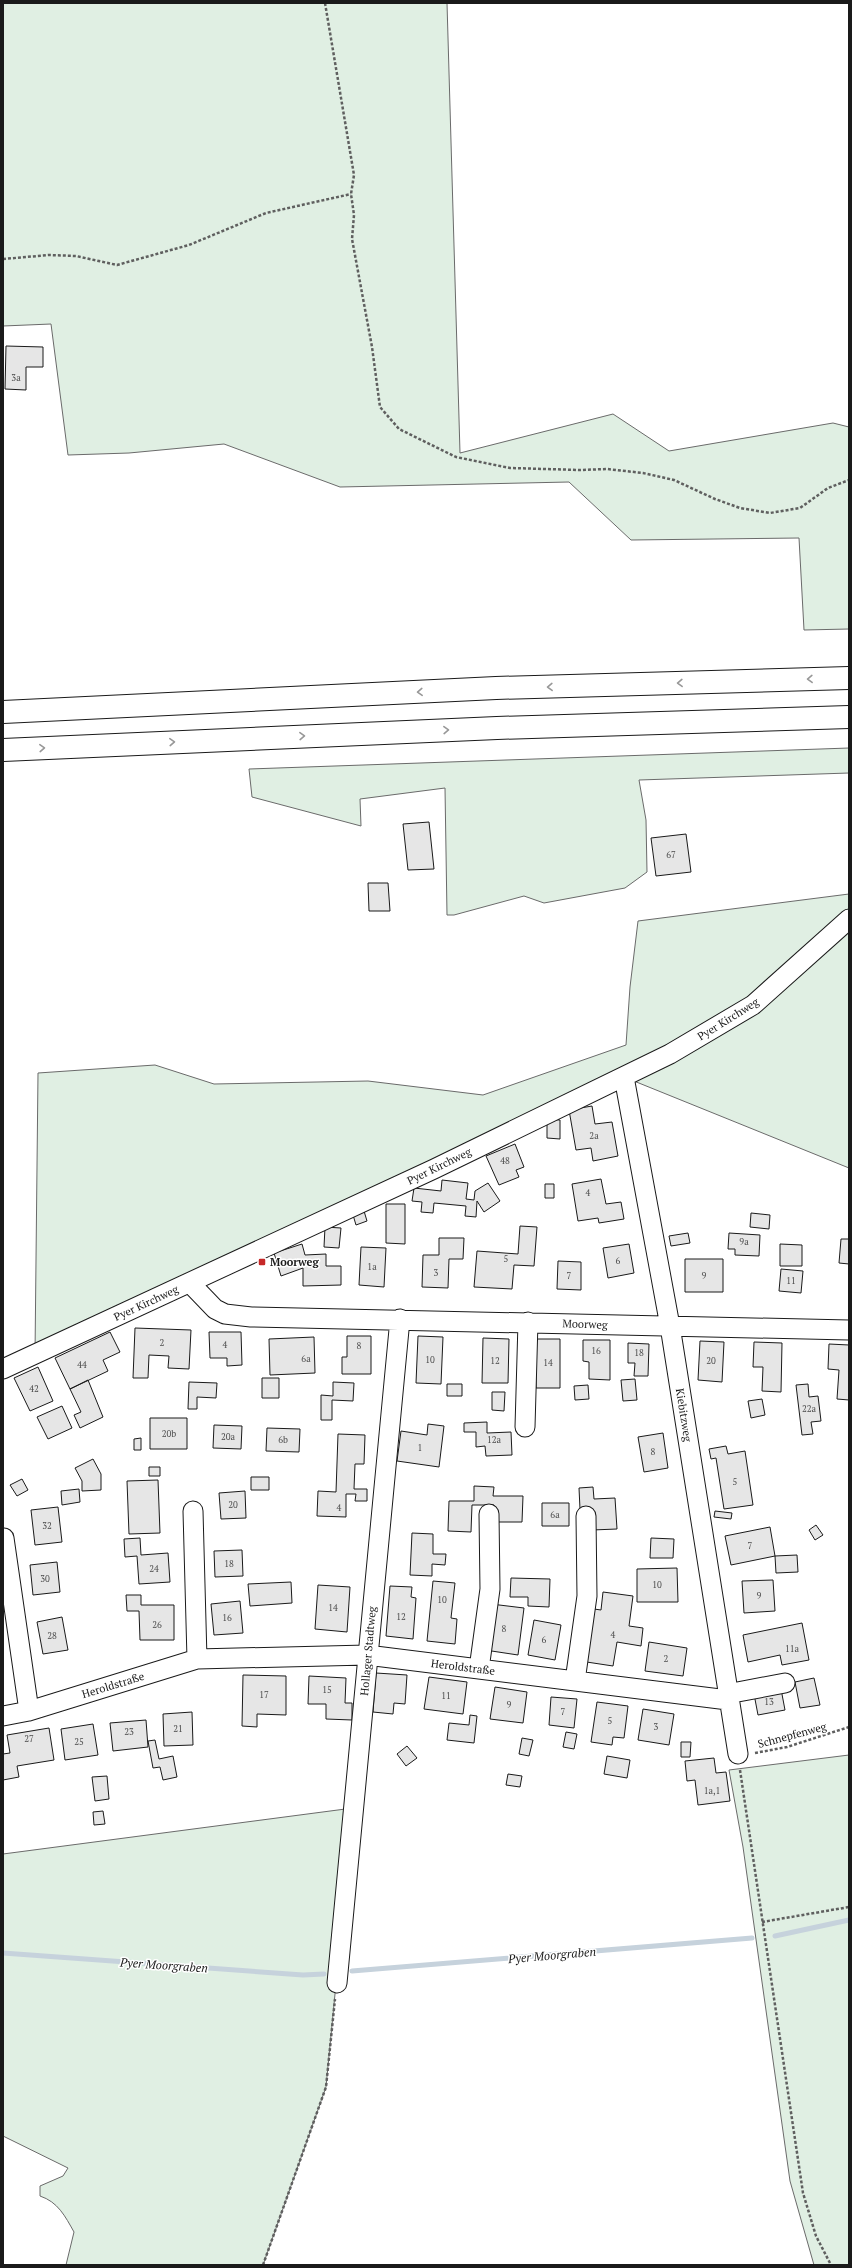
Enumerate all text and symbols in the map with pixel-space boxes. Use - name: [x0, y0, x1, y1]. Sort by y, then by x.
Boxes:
- house number: 3a: [11, 372, 21, 384]
- one-way arrow: [807, 675, 813, 683]
- one-way arrow: [677, 678, 683, 687]
- one-way arrow: [547, 682, 553, 691]
- one-way arrow: [417, 688, 423, 696]
- one-way arrow: [443, 726, 449, 734]
- one-way arrow: [299, 732, 305, 740]
- one-way arrow: [169, 737, 175, 746]
- one-way arrow: [39, 744, 45, 753]
- house number: 67: [666, 849, 676, 861]
- street label: Pyer Kirchweg: [695, 994, 761, 1043]
- house number: 2a: [589, 1130, 599, 1142]
- street label: Pyer Kirchweg: [405, 1144, 474, 1188]
- house number: 48: [500, 1155, 510, 1167]
- house number: 4: [586, 1187, 591, 1199]
- house number: 9a: [739, 1236, 749, 1248]
- house number: 5: [504, 1253, 509, 1265]
- place label: Moorweg: [270, 1255, 320, 1269]
- house number: 6: [616, 1255, 621, 1267]
- marker: Moorweg: [257, 1257, 267, 1267]
- house number: 1a: [367, 1261, 377, 1273]
- house number: 3: [434, 1267, 439, 1279]
- house number: 7: [567, 1270, 572, 1282]
- house number: 9: [702, 1270, 707, 1282]
- house number: 11: [786, 1275, 796, 1287]
- street label: Pyer Kirchweg: [111, 1282, 181, 1324]
- street label: Moorweg: [562, 1316, 608, 1332]
- house number: 2: [160, 1337, 165, 1349]
- house number: 4: [223, 1339, 228, 1351]
- house number: 8: [357, 1340, 362, 1352]
- house number: 16: [591, 1345, 601, 1357]
- house number: 18: [634, 1347, 644, 1359]
- house number: 6a: [301, 1353, 311, 1365]
- house number: 10: [425, 1354, 435, 1366]
- house number: 12: [490, 1355, 500, 1367]
- house number: 20: [706, 1355, 716, 1367]
- house number: 14: [543, 1357, 553, 1369]
- house number: 44: [77, 1359, 87, 1371]
- house number: 42: [29, 1383, 39, 1395]
- street label: Kiebitzweg: [673, 1387, 695, 1443]
- house number: 22a: [802, 1403, 817, 1415]
- house number: 20b: [162, 1428, 176, 1440]
- house number: 20a: [221, 1431, 236, 1443]
- house number: 6b: [278, 1434, 288, 1446]
- house number: 12a: [487, 1434, 502, 1446]
- house number: 1: [418, 1442, 422, 1454]
- house number: 8: [651, 1446, 656, 1458]
- house number: 5: [733, 1476, 738, 1488]
- house number: 20: [228, 1499, 238, 1511]
- house number: 4: [337, 1502, 342, 1514]
- house number: 6a: [550, 1509, 560, 1521]
- house number: 32: [42, 1520, 52, 1532]
- house number: 7: [748, 1540, 753, 1552]
- house number: 18: [224, 1558, 234, 1570]
- house number: 24: [149, 1563, 159, 1575]
- house number: 30: [40, 1573, 50, 1585]
- house number: 10: [652, 1579, 662, 1591]
- house number: 9: [757, 1590, 762, 1602]
- house number: 10: [437, 1594, 447, 1606]
- house number: 14: [328, 1602, 338, 1614]
- street label: Hollager Stadtweg: [357, 1606, 379, 1696]
- house number: 12: [396, 1611, 406, 1623]
- house number: 16: [222, 1612, 232, 1624]
- house number: 26: [152, 1619, 162, 1631]
- house number: 8: [502, 1623, 507, 1635]
- house number: 4: [611, 1629, 616, 1641]
- house number: 28: [47, 1630, 57, 1642]
- house number: 6: [542, 1634, 547, 1646]
- house number: 11a: [785, 1643, 800, 1655]
- house number: 2: [664, 1653, 669, 1665]
- street label: Heroldstraße: [430, 1656, 496, 1678]
- street label: Heroldstraße: [80, 1669, 146, 1701]
- house number: 15: [322, 1684, 332, 1696]
- house number: 17: [259, 1689, 269, 1701]
- house number: 11: [441, 1690, 451, 1702]
- house number: 13: [764, 1696, 774, 1708]
- house number: 9: [507, 1699, 512, 1711]
- house number: 7: [561, 1706, 566, 1718]
- house number: 5: [608, 1715, 613, 1727]
- street label: Schnepfenweg: [756, 1719, 828, 1751]
- house number: 3: [654, 1721, 659, 1733]
- house number: 21: [173, 1723, 183, 1735]
- house number: 23: [124, 1726, 134, 1738]
- house number: 27: [24, 1733, 34, 1745]
- house number: 25: [74, 1736, 84, 1748]
- house number: 1a,1: [704, 1785, 720, 1797]
- water label: Pyer Moorgraben: [506, 1944, 597, 1966]
- water label: Pyer Moorgraben: [119, 1954, 208, 1976]

